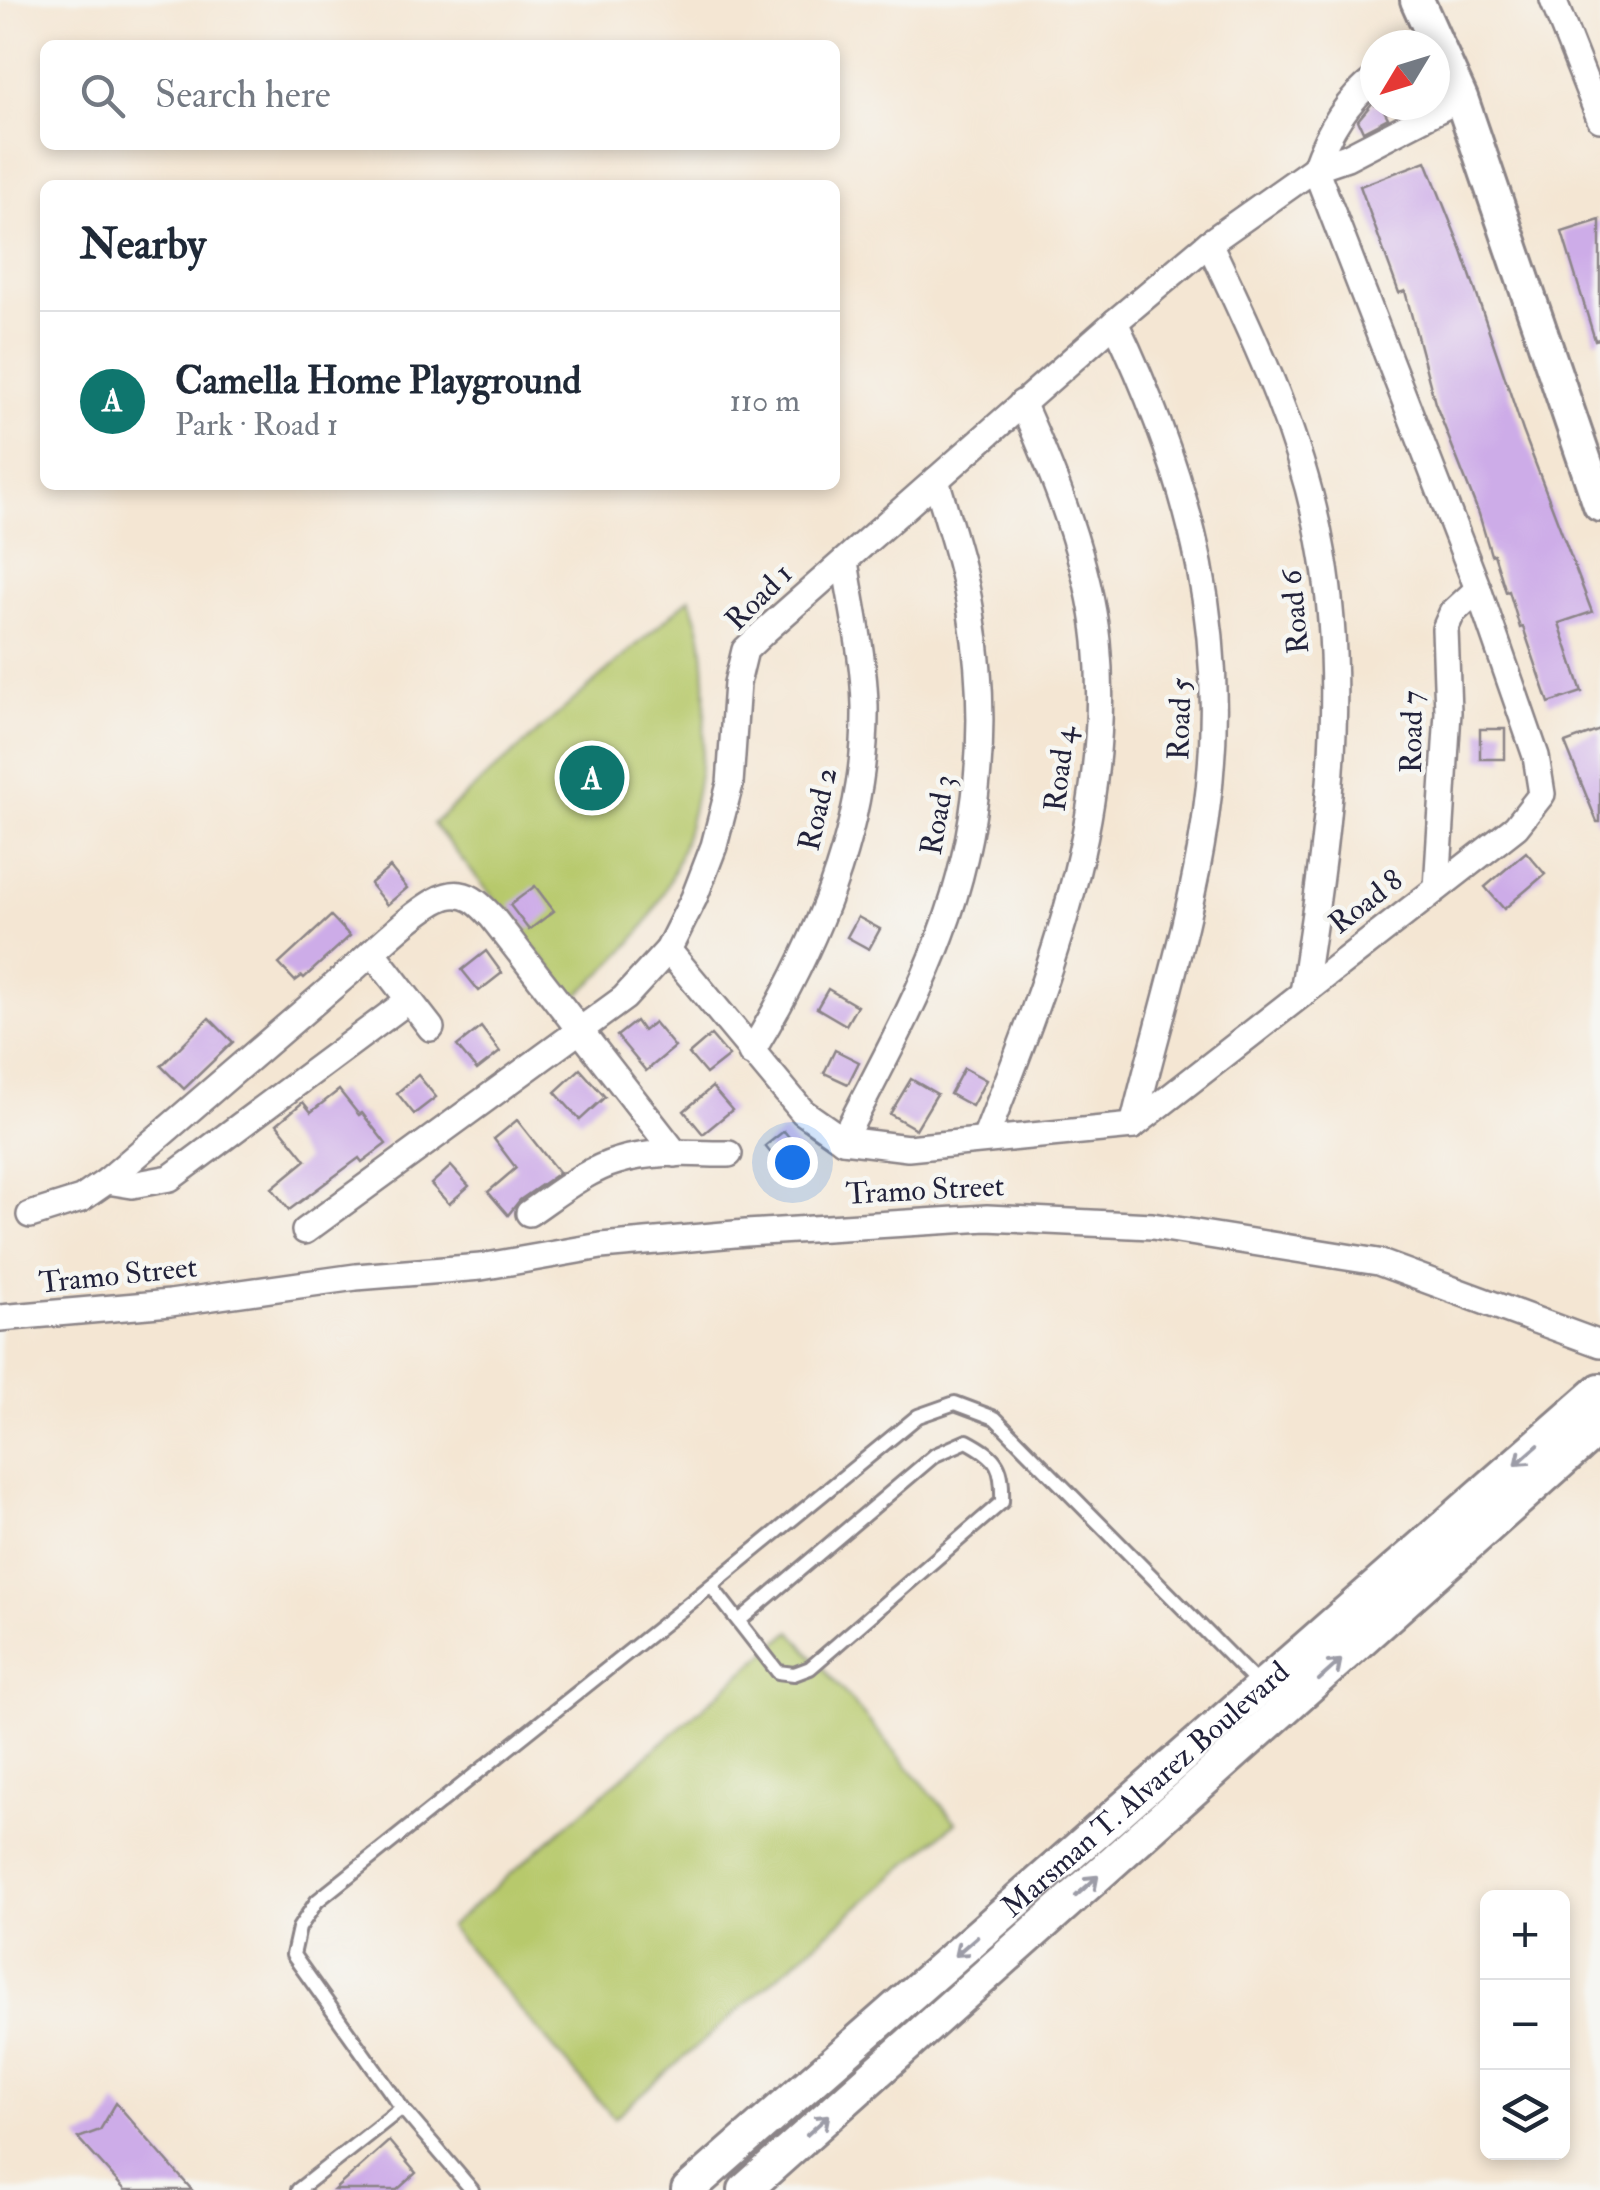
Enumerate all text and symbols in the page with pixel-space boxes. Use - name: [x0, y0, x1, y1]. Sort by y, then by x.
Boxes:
- north arrow: [1360, 30, 1450, 120]
- search box: [40, 40, 840, 150]
- icon: search: [75, 68, 130, 123]
- text: Search here: [155, 71, 331, 119]
- text: Nearby: [80, 219, 206, 271]
- text: Camella Home Playground: [175, 357, 581, 405]
- text: A: [102, 381, 123, 421]
- text: 110 m: [729, 381, 800, 421]
- text: Park · Road 1: [175, 405, 338, 445]
- street label: Road 1: [718, 556, 800, 638]
- street label: Road 6: [1273, 567, 1317, 656]
- street label: Road 5: [1160, 676, 1200, 761]
- street label: Road 7: [1393, 690, 1431, 774]
- street label: Road 4: [1036, 723, 1084, 814]
- pin: A: [560, 740, 624, 816]
- street label: Road 2: [790, 764, 846, 854]
- street label: Road 3: [913, 772, 963, 858]
- street label: Road 8: [1322, 862, 1410, 942]
- your location: [767, 1137, 818, 1188]
- street label: Tramo Street: [845, 1167, 1006, 1213]
- street label: Tramo Street: [37, 1248, 199, 1302]
- one-way arrow: [1514, 1443, 1540, 1465]
- street label: Marsman T. Alvarez Boulevard: [994, 1653, 1297, 1925]
- one-way arrow: [1317, 1659, 1342, 1682]
- one-way arrow: [1074, 1876, 1100, 1898]
- map controls: [1480, 1890, 1570, 2160]
- button: +: [1480, 1890, 1570, 1980]
- one-way arrow: [954, 1934, 980, 1956]
- button: −: [1480, 1980, 1570, 2070]
- button: layers: [1480, 2070, 1570, 2160]
- one-way arrow: [805, 2114, 830, 2137]

